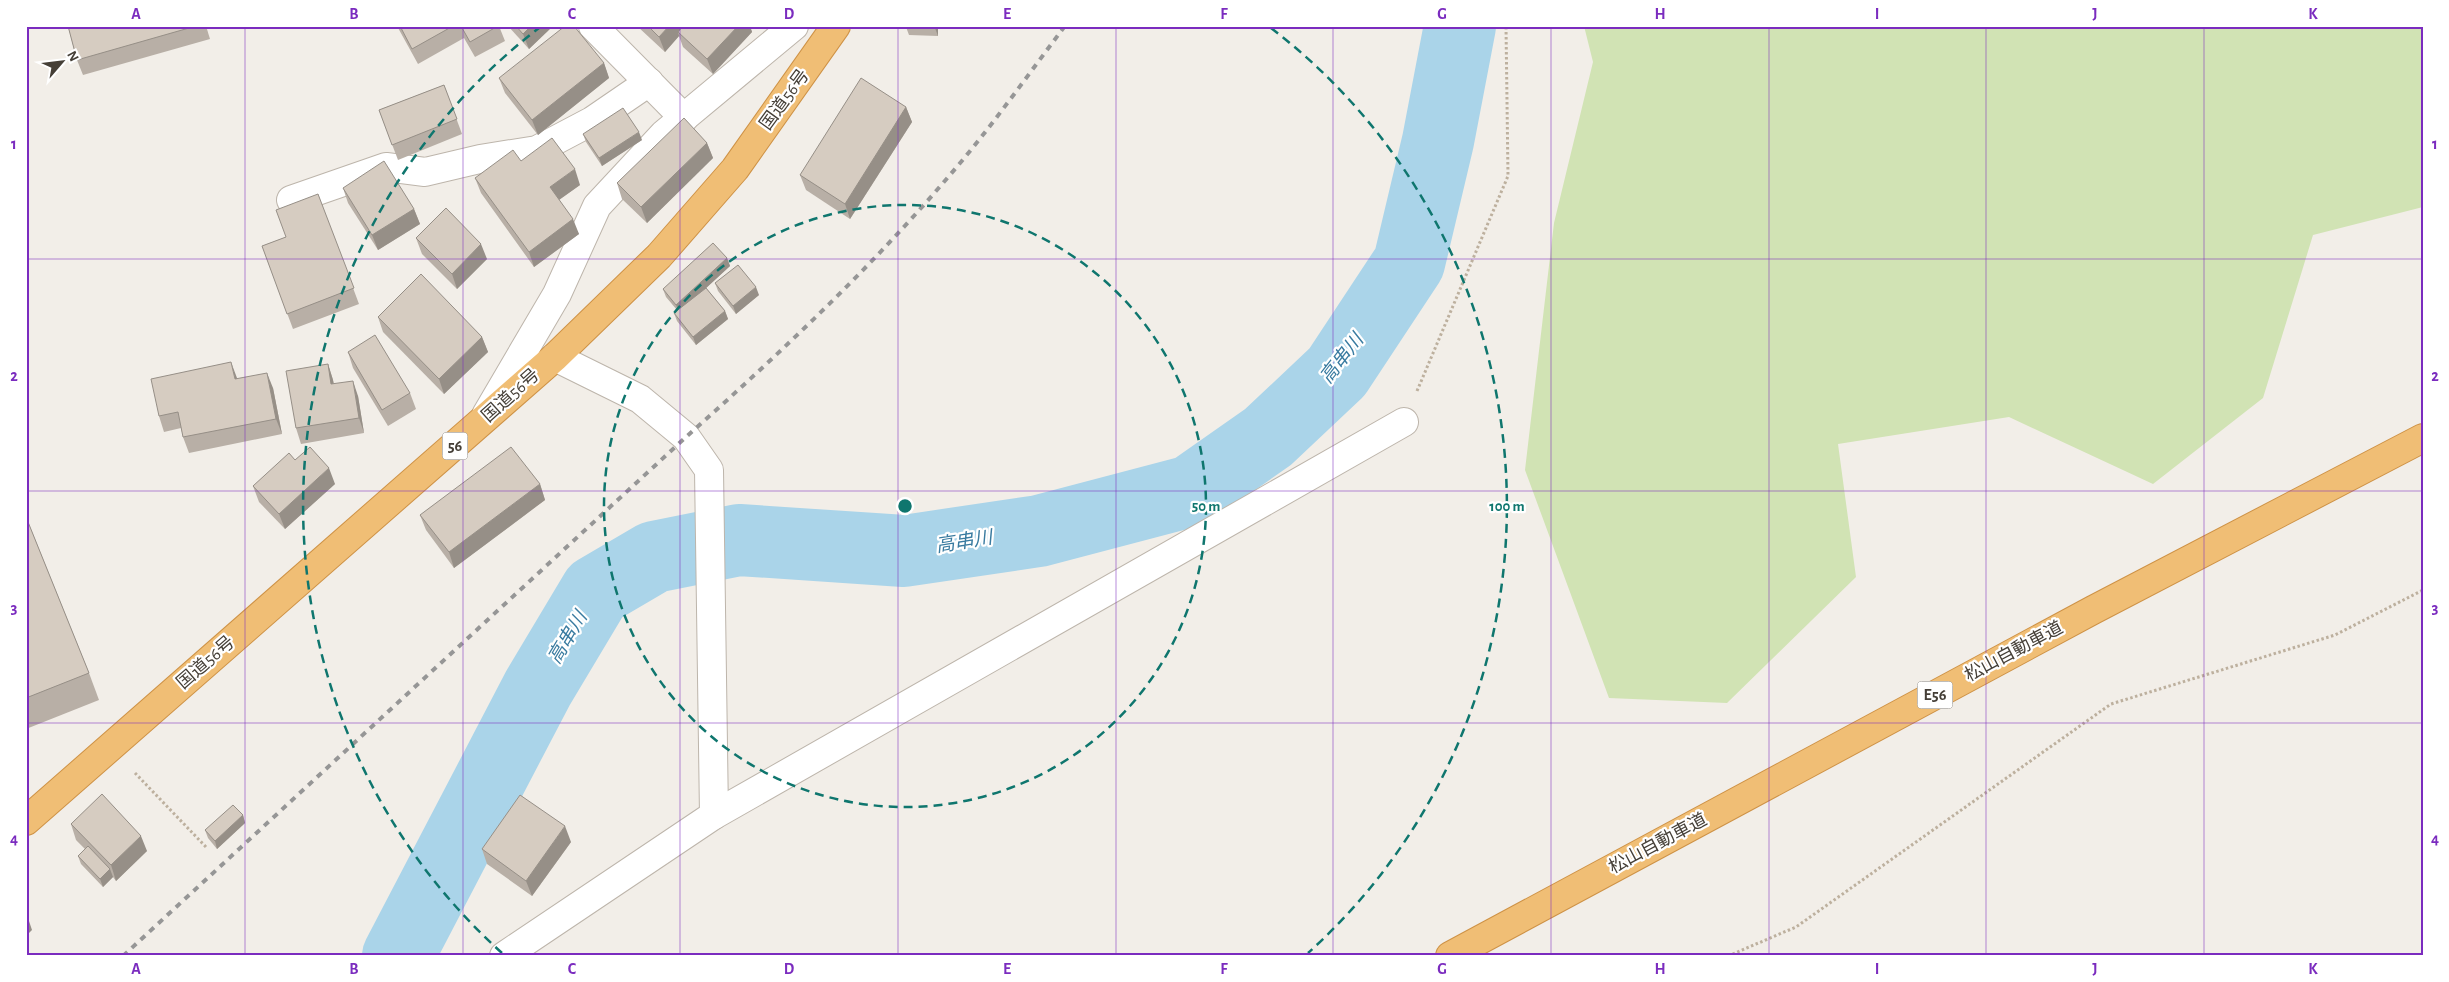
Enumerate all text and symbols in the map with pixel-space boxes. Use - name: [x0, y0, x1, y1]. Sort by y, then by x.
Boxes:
- text: A: [131, 6, 141, 22]
- text: B: [349, 6, 359, 22]
- text: C: [568, 6, 577, 22]
- text: D: [784, 6, 795, 22]
- text: E: [1003, 6, 1011, 22]
- text: F: [1220, 6, 1228, 22]
- text: G: [1437, 6, 1447, 22]
- text: H: [1654, 6, 1666, 22]
- text: I: [1875, 6, 1879, 22]
- text: J: [2092, 6, 2098, 22]
- text: K: [2308, 6, 2318, 22]
- north arrow: [38, 38, 88, 88]
- text: N: [64, 49, 81, 64]
- street label: 国道56号: [756, 65, 813, 134]
- text: 1: [11, 136, 17, 152]
- text: 1: [2432, 136, 2438, 152]
- water label: 高串川: [1316, 329, 1368, 387]
- street label: 国道56号: [478, 364, 543, 426]
- text: 2: [10, 368, 18, 384]
- text: 2: [2431, 368, 2439, 384]
- road number: 56: [442, 432, 468, 460]
- centre of rings: [896, 497, 914, 515]
- text: 50 m: [1192, 499, 1220, 514]
- text: 100 m: [1489, 499, 1525, 514]
- water label: 高串川: [934, 527, 996, 556]
- text: 3: [11, 600, 18, 616]
- text: 3: [2432, 600, 2439, 616]
- water label: 高串川: [544, 606, 592, 667]
- street label: 松山自動車道: [1961, 617, 2066, 685]
- street label: 国道56号: [172, 632, 238, 693]
- road number: E56: [1918, 682, 1952, 708]
- street label: 松山自動車道: [1605, 809, 1710, 877]
- text: 4: [10, 831, 18, 847]
- text: 4: [2431, 831, 2439, 847]
- text: A: [131, 961, 141, 977]
- text: B: [349, 961, 359, 977]
- text: C: [568, 961, 577, 977]
- text: D: [784, 961, 795, 977]
- text: E: [1003, 961, 1011, 977]
- text: F: [1220, 961, 1228, 977]
- text: G: [1437, 961, 1447, 977]
- text: H: [1654, 961, 1666, 977]
- text: I: [1875, 961, 1879, 977]
- text: J: [2092, 961, 2098, 977]
- text: K: [2308, 961, 2318, 977]

